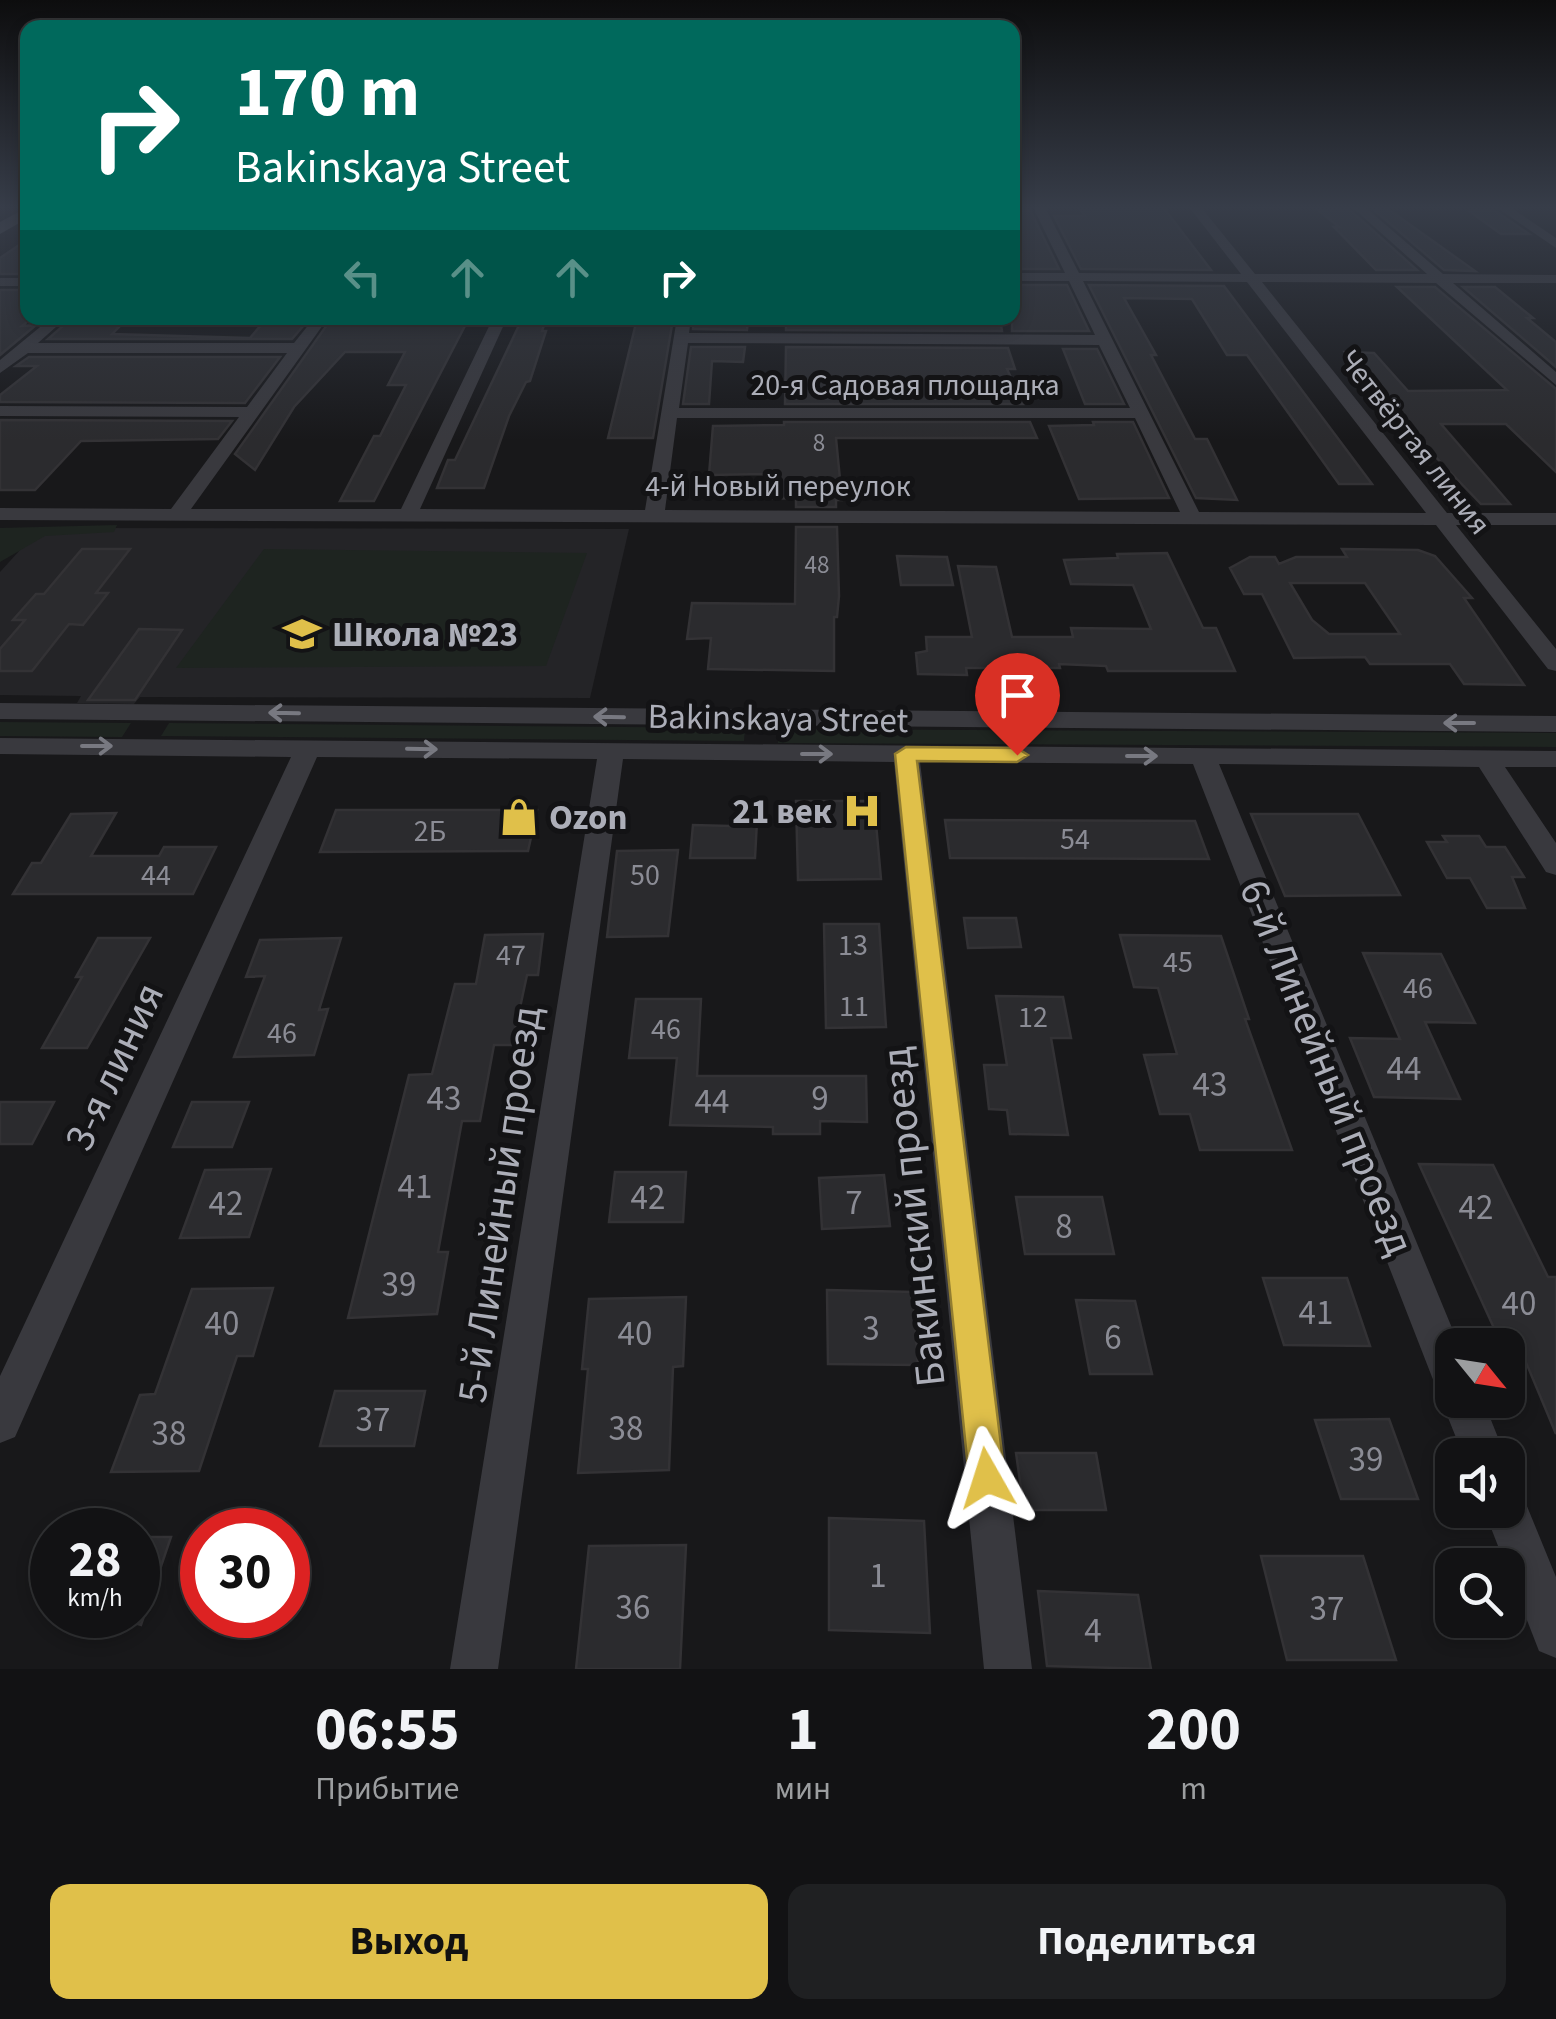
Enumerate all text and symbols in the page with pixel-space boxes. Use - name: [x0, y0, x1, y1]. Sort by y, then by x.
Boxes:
- text: 170 m: [235, 43, 420, 143]
- icon: right: [70, 60, 200, 190]
- text: Bakinskaya Street: [235, 136, 570, 200]
- icon: left: [335, 250, 390, 305]
- icon: ahead: [440, 250, 495, 305]
- icon: ahead: [545, 250, 600, 305]
- icon: right: [650, 250, 705, 305]
- street label: Четвёртая линия: [1329, 341, 1501, 544]
- street label: 20-я Садовая площадка: [750, 364, 1060, 407]
- house number: 8: [813, 425, 825, 461]
- street label: 4-й Новый переулок: [645, 465, 911, 508]
- house number: 48: [805, 547, 829, 583]
- place label: Школа №23: [332, 610, 518, 660]
- school or university icon: Школа №23: [281, 613, 323, 655]
- pin: [975, 653, 1060, 756]
- icon: arrive: [990, 668, 1045, 723]
- street label: Bakinskaya Street: [647, 692, 909, 746]
- one-way arrow: [268, 704, 300, 722]
- one-way arrow: [593, 708, 626, 726]
- one-way arrow: [1443, 714, 1476, 732]
- one-way arrow: [80, 736, 113, 756]
- one-way arrow: [406, 740, 438, 759]
- one-way arrow: [801, 744, 833, 763]
- one-way arrow: [1126, 746, 1158, 766]
- place label: 21 век: [732, 787, 832, 837]
- hospital icon: 21 век: [841, 790, 883, 832]
- place label: Ozon: [549, 793, 628, 843]
- shop icon: Ozon: [498, 796, 540, 838]
- house number: 2Б: [414, 810, 446, 853]
- house number: 54: [1060, 818, 1090, 861]
- house number: 44: [141, 854, 171, 897]
- house number: 50: [630, 854, 660, 897]
- street label: 6-й Линейный проезд: [1223, 871, 1429, 1264]
- house number: 13: [838, 924, 868, 967]
- house number: 47: [496, 934, 526, 977]
- house number: 45: [1163, 941, 1193, 984]
- house number: 46: [1403, 967, 1433, 1010]
- street label: 3-я линия: [50, 973, 180, 1160]
- house number: 11: [839, 985, 869, 1028]
- house number: 12: [1018, 996, 1048, 1039]
- street label: 5-й Линейный проезд: [442, 1002, 558, 1407]
- house number: 46: [651, 1008, 681, 1051]
- house number: 46: [267, 1012, 297, 1055]
- street label: Бакинский проезд: [866, 1044, 962, 1390]
- house number: 44: [1387, 1044, 1421, 1094]
- house number: 43: [1193, 1060, 1227, 1110]
- house number: 43: [427, 1074, 461, 1124]
- house number: 9: [811, 1074, 829, 1124]
- house number: 44: [695, 1077, 729, 1127]
- house number: 41: [398, 1162, 432, 1212]
- house number: 42: [631, 1173, 665, 1223]
- house number: 7: [845, 1178, 863, 1228]
- house number: 42: [209, 1179, 243, 1229]
- house number: 42: [1459, 1183, 1493, 1233]
- house number: 8: [1055, 1202, 1073, 1252]
- house number: 39: [382, 1260, 416, 1310]
- house number: 40: [1502, 1279, 1536, 1329]
- house number: 41: [1299, 1288, 1333, 1338]
- house number: 40: [205, 1299, 239, 1349]
- house number: 3: [862, 1304, 880, 1354]
- house number: 40: [618, 1309, 652, 1359]
- house number: 6: [1104, 1313, 1122, 1363]
- north arrow: [1435, 1328, 1525, 1418]
- map controls: [1435, 1328, 1525, 1638]
- house number: 37: [356, 1395, 390, 1445]
- house number: 38: [609, 1404, 643, 1454]
- house number: 38: [152, 1409, 186, 1459]
- position arrow: [935, 1426, 1039, 1530]
- house number: 39: [1349, 1435, 1383, 1485]
- button: sound: [1435, 1438, 1525, 1528]
- speed limit sign: 30: [180, 1508, 310, 1638]
- text: 28: [69, 1525, 121, 1596]
- button: search: [1435, 1548, 1525, 1638]
- house number: 1: [869, 1551, 887, 1601]
- text: km/h: [67, 1580, 123, 1616]
- house number: 36: [616, 1583, 650, 1633]
- house number: 37: [1310, 1584, 1344, 1634]
- house number: 4: [1084, 1606, 1102, 1656]
- text: 06:55: [315, 1688, 460, 1773]
- text: 1: [787, 1688, 819, 1773]
- text: 200: [1146, 1688, 1241, 1773]
- text: Прибытие: [315, 1766, 459, 1812]
- text: мин: [775, 1766, 831, 1812]
- text: m: [1180, 1766, 1207, 1812]
- button: Выход: [50, 1884, 768, 1999]
- button: Поделиться: [788, 1884, 1506, 1999]

